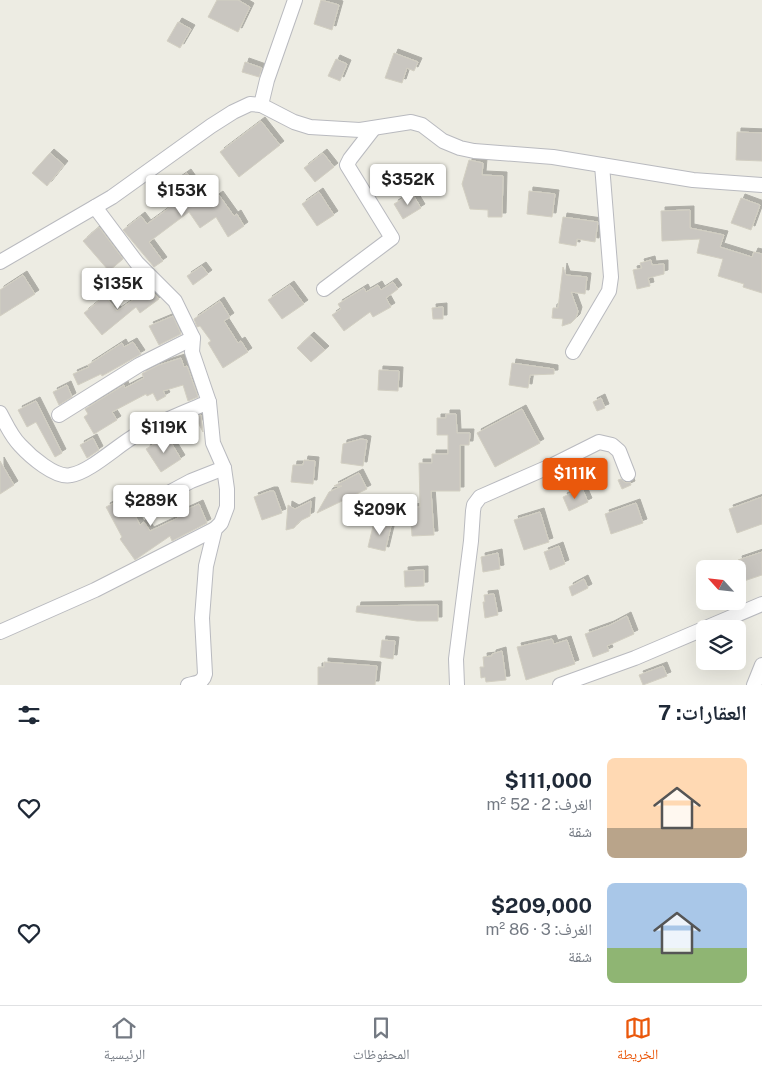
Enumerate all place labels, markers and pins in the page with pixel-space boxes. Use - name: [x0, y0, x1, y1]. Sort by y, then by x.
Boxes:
- pin: $352K: [373, 164, 443, 206]
- pin: $153K: [147, 174, 217, 217]
- pin: $135K: [83, 268, 153, 310]
- pin: $119K: [129, 412, 199, 454]
- pin: $111K: [540, 458, 610, 500]
- pin: $289K: [116, 484, 186, 527]
- pin: $209K: [345, 494, 415, 536]

